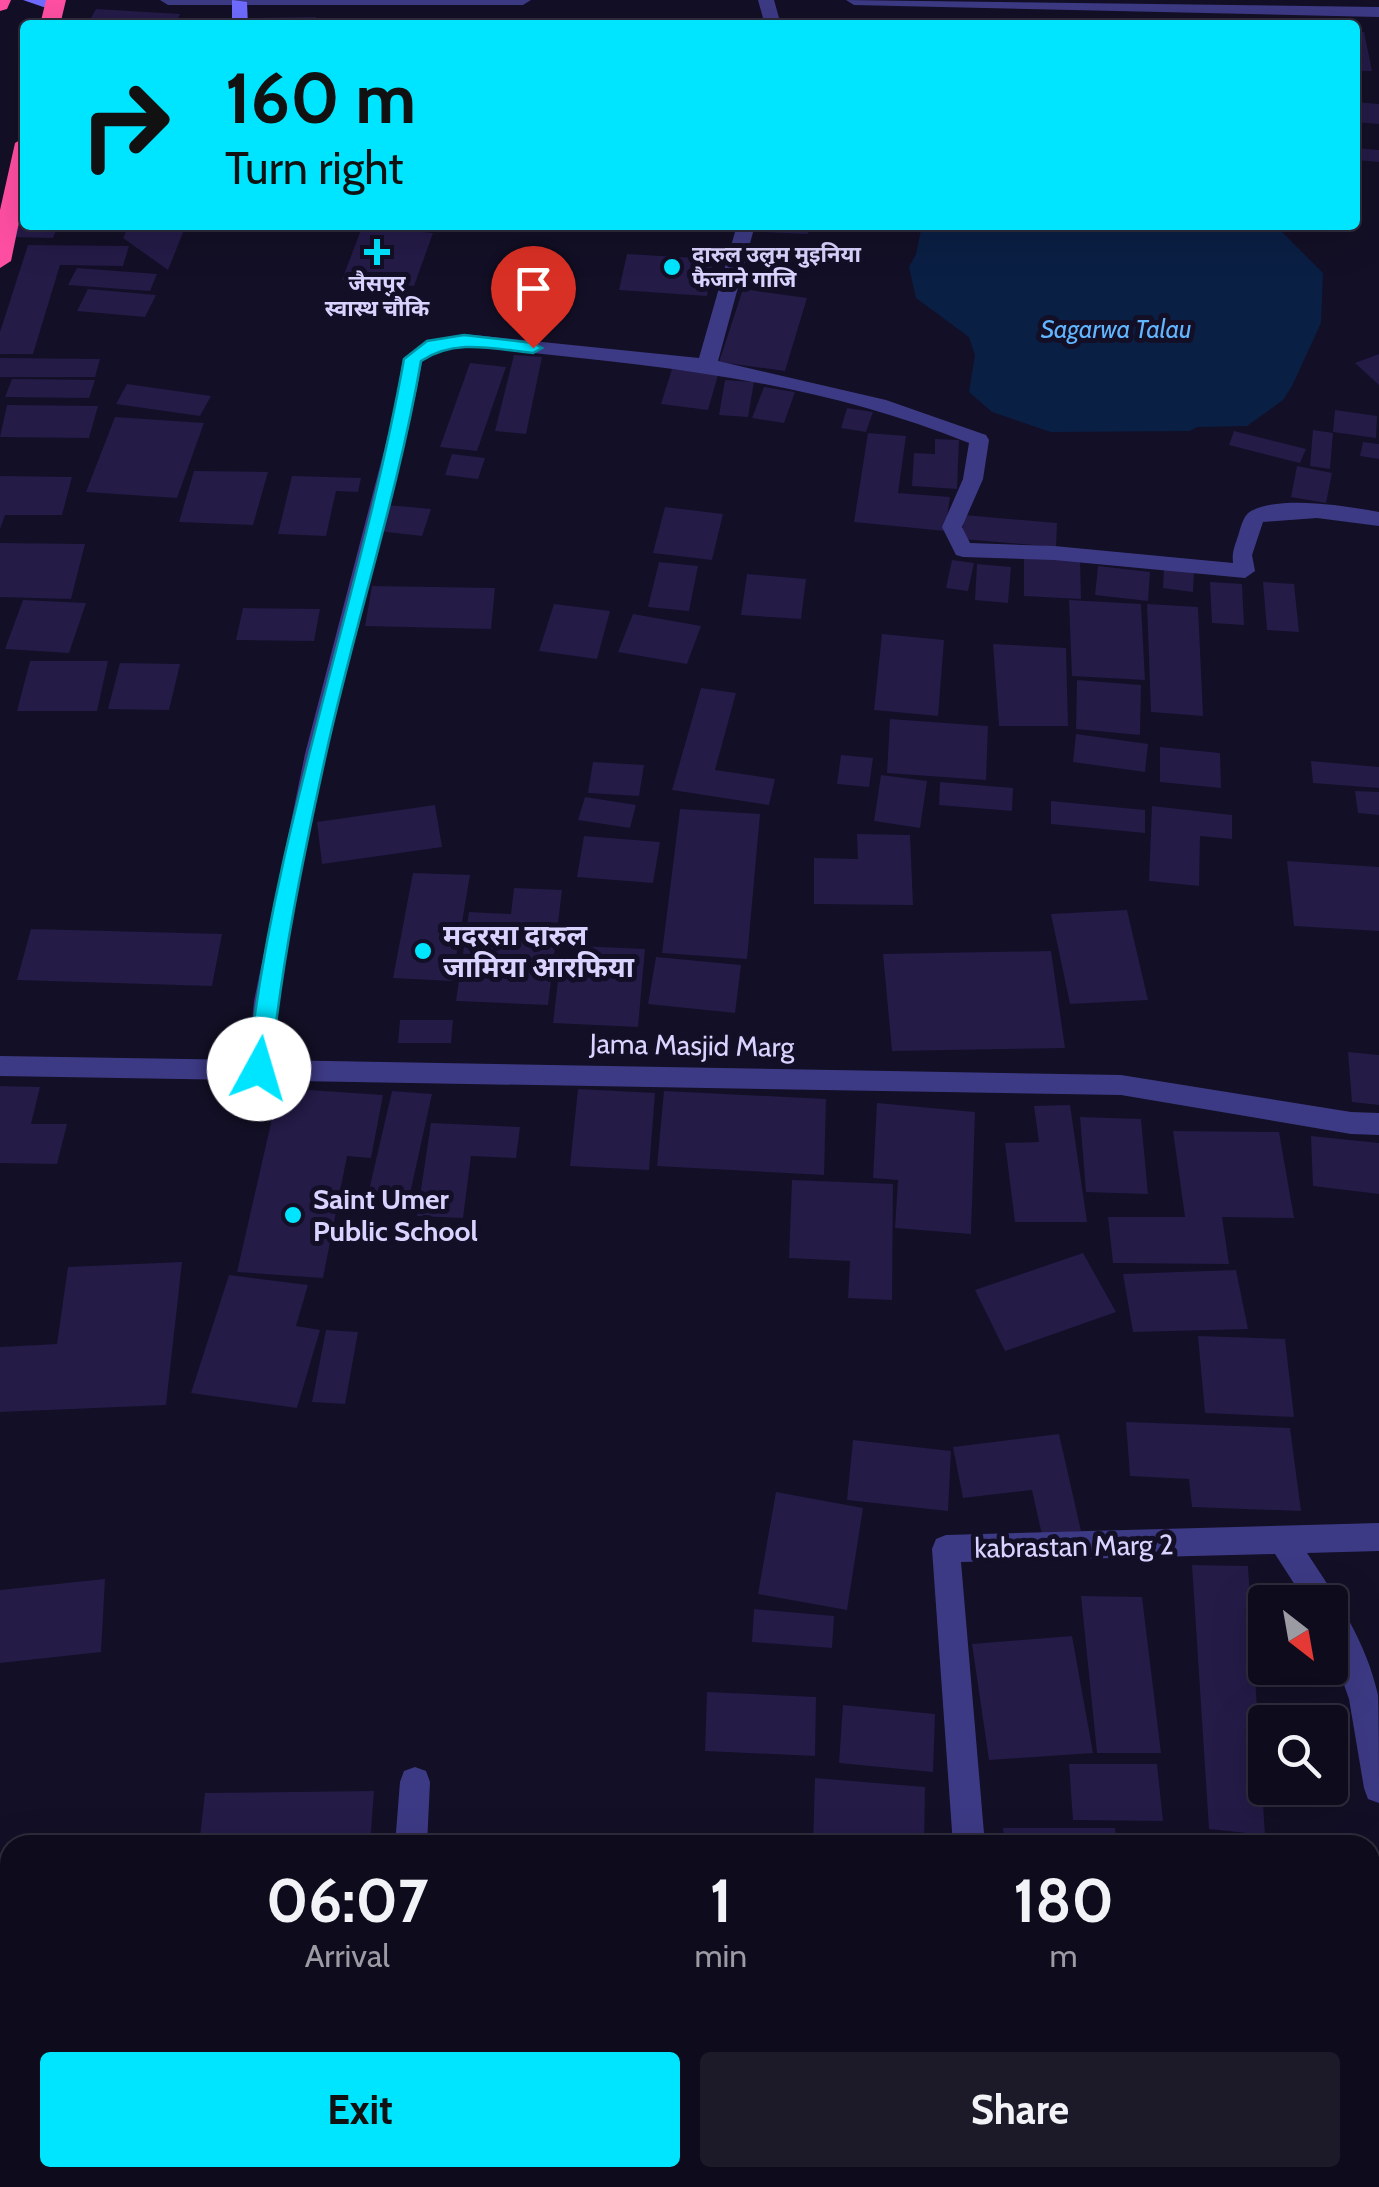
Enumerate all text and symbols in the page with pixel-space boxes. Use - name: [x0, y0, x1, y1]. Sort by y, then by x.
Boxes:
- text: 160 m: [225, 55, 416, 141]
- icon: right: [60, 60, 190, 190]
- text: Turn right: [225, 141, 404, 195]
- marker: जैसपुर स्वास्थ चौकि: [364, 239, 390, 265]
- place label: दारुल उलुम मुइनिया फैजाने गाजि: [692, 241, 861, 293]
- pin: [491, 246, 576, 349]
- marker: दारुल उलुम मुइनिया फैजाने गाजि: [661, 256, 683, 278]
- icon: arrive: [506, 261, 561, 316]
- place label: जैसपुर स्वास्थ चौकि: [325, 270, 430, 322]
- water label: Sagarwa Talau: [1041, 314, 1191, 344]
- place label: मदरसा दारुल जामिया आरफिया: [443, 918, 635, 984]
- marker: मदरसा दारुल जामिया आरफिया: [412, 940, 434, 962]
- position arrow: [207, 1017, 311, 1121]
- street label: Jama Masjid Marg: [588, 1026, 796, 1064]
- place label: Saint Umer Public School: [313, 1182, 478, 1248]
- marker: Saint Umer Public School: [282, 1204, 304, 1226]
- street label: kabrastan Marg 2: [974, 1527, 1174, 1565]
- north arrow: [1248, 1585, 1348, 1685]
- map controls: [1248, 1585, 1348, 1805]
- button: search: [1248, 1705, 1348, 1805]
- text: 06:07: [266, 1864, 428, 1937]
- text: 1: [710, 1864, 732, 1937]
- text: 180: [1013, 1864, 1114, 1937]
- text: Arrival: [305, 1936, 390, 1975]
- text: min: [694, 1936, 747, 1975]
- text: m: [1050, 1936, 1078, 1975]
- button: Exit: [40, 2052, 680, 2167]
- button: Share: [700, 2052, 1340, 2167]

